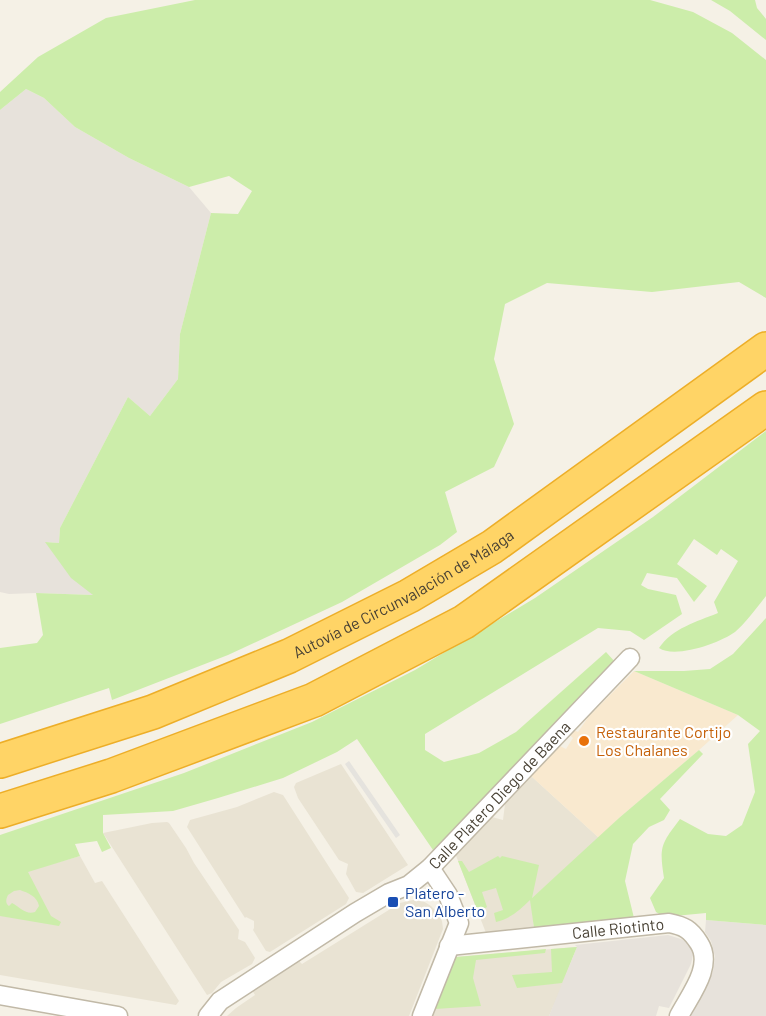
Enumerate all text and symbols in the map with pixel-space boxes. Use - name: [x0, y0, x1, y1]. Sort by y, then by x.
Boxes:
- street label: Autovía de Circunvalación de Málaga: [290, 525, 517, 662]
- street label: Calle Platero Diego de Baena: [424, 717, 574, 873]
- place label: Restaurante Cortijo Los Chalanes: [596, 722, 731, 759]
- marker: Restaurante Cortijo Los Chalanes: [577, 734, 591, 748]
- place label: Platero - San Alberto: [405, 883, 485, 920]
- marker: Platero - San Alberto: [386, 895, 400, 909]
- street label: Calle Riotinto: [571, 914, 665, 942]

